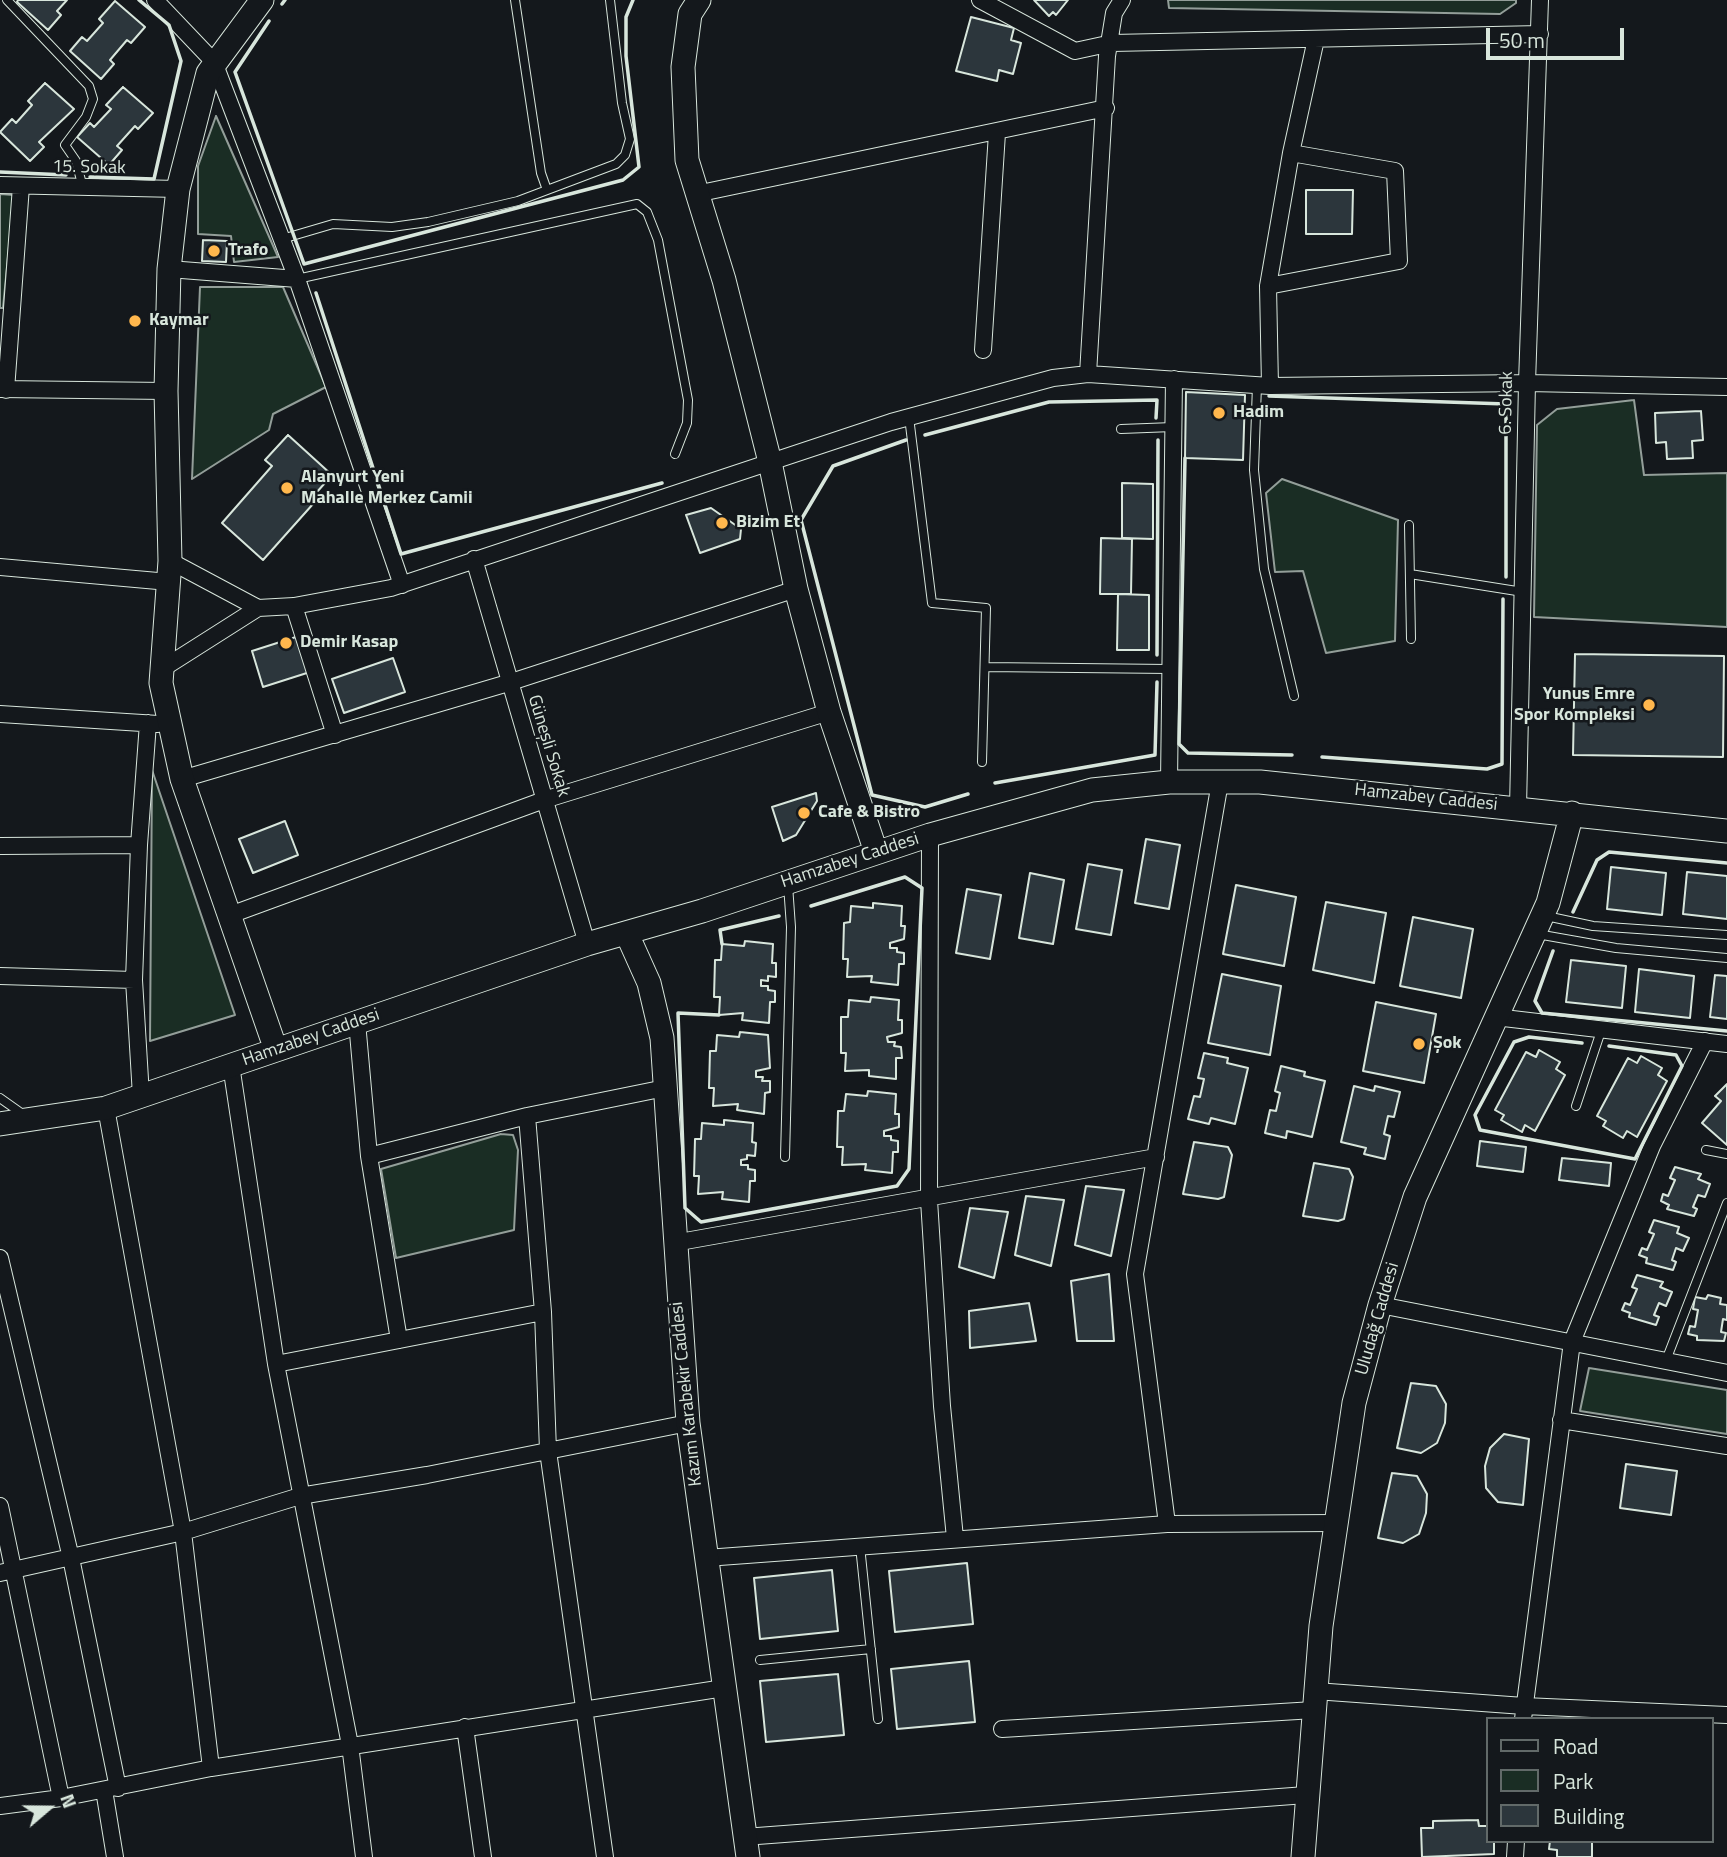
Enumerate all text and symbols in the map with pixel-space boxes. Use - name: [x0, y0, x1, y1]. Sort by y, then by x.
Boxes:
- scale bar: [1489, 14, 1627, 58]
- text: 50 m: [1499, 24, 1545, 56]
- street label: 15. Sokak: [52, 157, 126, 179]
- place label: Trafo: [228, 240, 268, 262]
- marker: Trafo: [206, 243, 222, 259]
- place label: Kaymar: [149, 310, 209, 332]
- marker: Kaymar: [127, 313, 143, 329]
- street label: 6. Sokak: [1496, 371, 1518, 435]
- place label: Hadim: [1233, 402, 1284, 424]
- marker: Hadim: [1211, 405, 1227, 421]
- place label: Alanyurt Yeni Mahalle Merkez Camii: [301, 467, 473, 510]
- marker: Alanyurt Yeni Mahalle Merkez Camii: [279, 480, 295, 496]
- place label: Bizim Et: [736, 512, 800, 534]
- marker: Bizim Et: [714, 515, 730, 531]
- place label: Demir Kasap: [300, 632, 398, 654]
- marker: Demir Kasap: [278, 635, 294, 651]
- place label: Yunus Emre Spor Kompleksi: [1514, 684, 1635, 726]
- street label: Güneşli Sokak: [522, 692, 574, 800]
- marker: Yunus Emre Spor Kompleksi: [1641, 697, 1657, 713]
- street label: Hamzabey Caddesi: [1353, 780, 1499, 816]
- place label: Cafe & Bistro: [818, 802, 920, 824]
- marker: Cafe & Bistro: [796, 805, 812, 821]
- street label: Hamzabey Caddesi: [778, 829, 922, 893]
- street label: Hamzabey Caddesi: [240, 1004, 382, 1072]
- place label: Şok: [1433, 1033, 1462, 1055]
- marker: Şok: [1411, 1036, 1427, 1052]
- street label: Uludağ Caddesi: [1352, 1260, 1404, 1378]
- street label: Kazım Karabekir Caddesi: [667, 1301, 707, 1487]
- legend: [1486, 1717, 1713, 1843]
- text: Road: [1553, 1730, 1598, 1762]
- text: Park: [1553, 1765, 1593, 1797]
- north arrow: [14, 1773, 84, 1843]
- text: N: [53, 1789, 85, 1812]
- text: Building: [1553, 1800, 1624, 1832]

